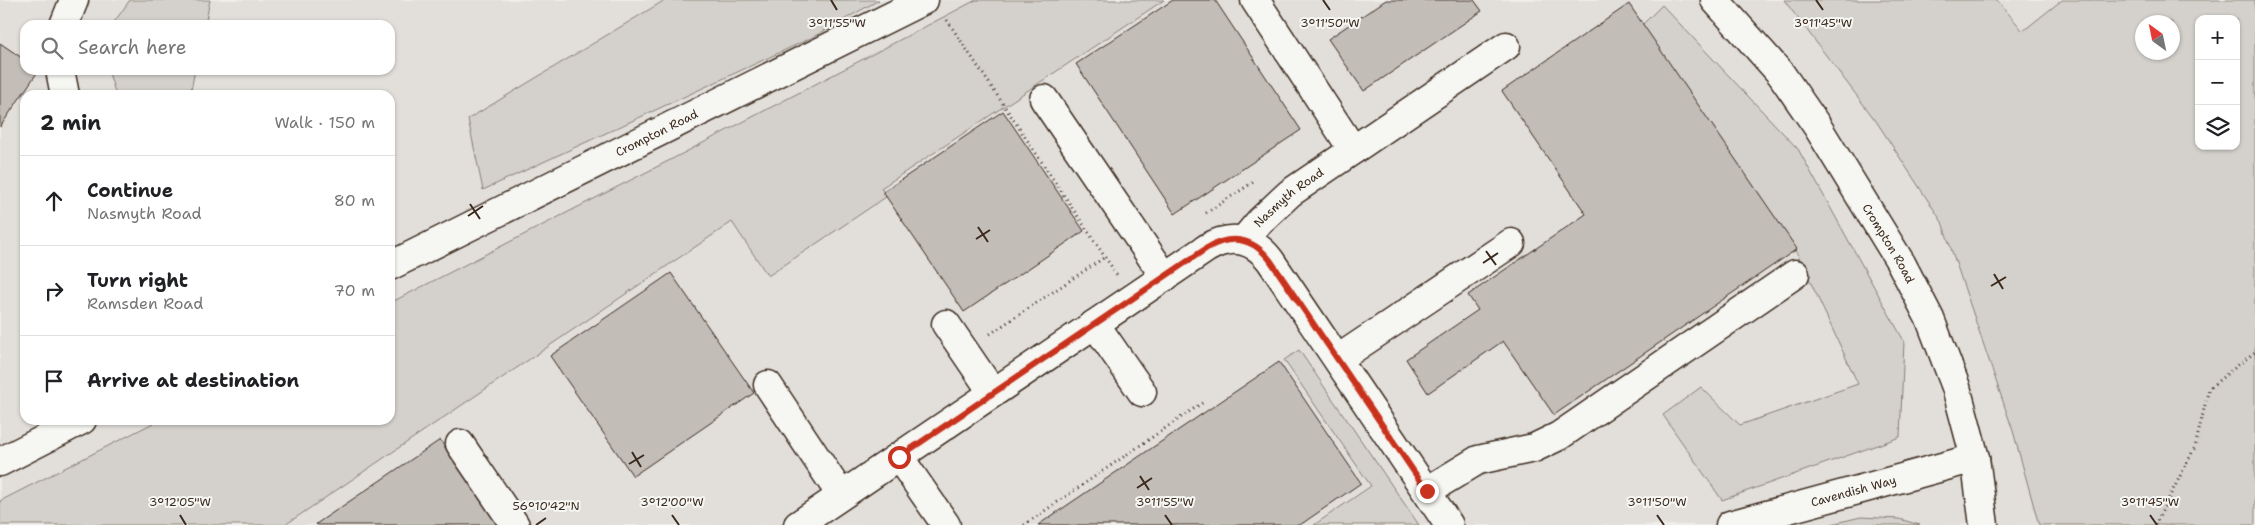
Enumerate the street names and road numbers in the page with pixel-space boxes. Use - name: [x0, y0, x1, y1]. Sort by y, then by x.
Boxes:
- street label: Crompton Road: [613, 106, 701, 160]
- street label: Nasmyth Road: [1250, 164, 1327, 231]
- street label: Crompton Road: [1859, 201, 1918, 286]
- street label: Cavendish Way: [1809, 472, 1898, 511]

